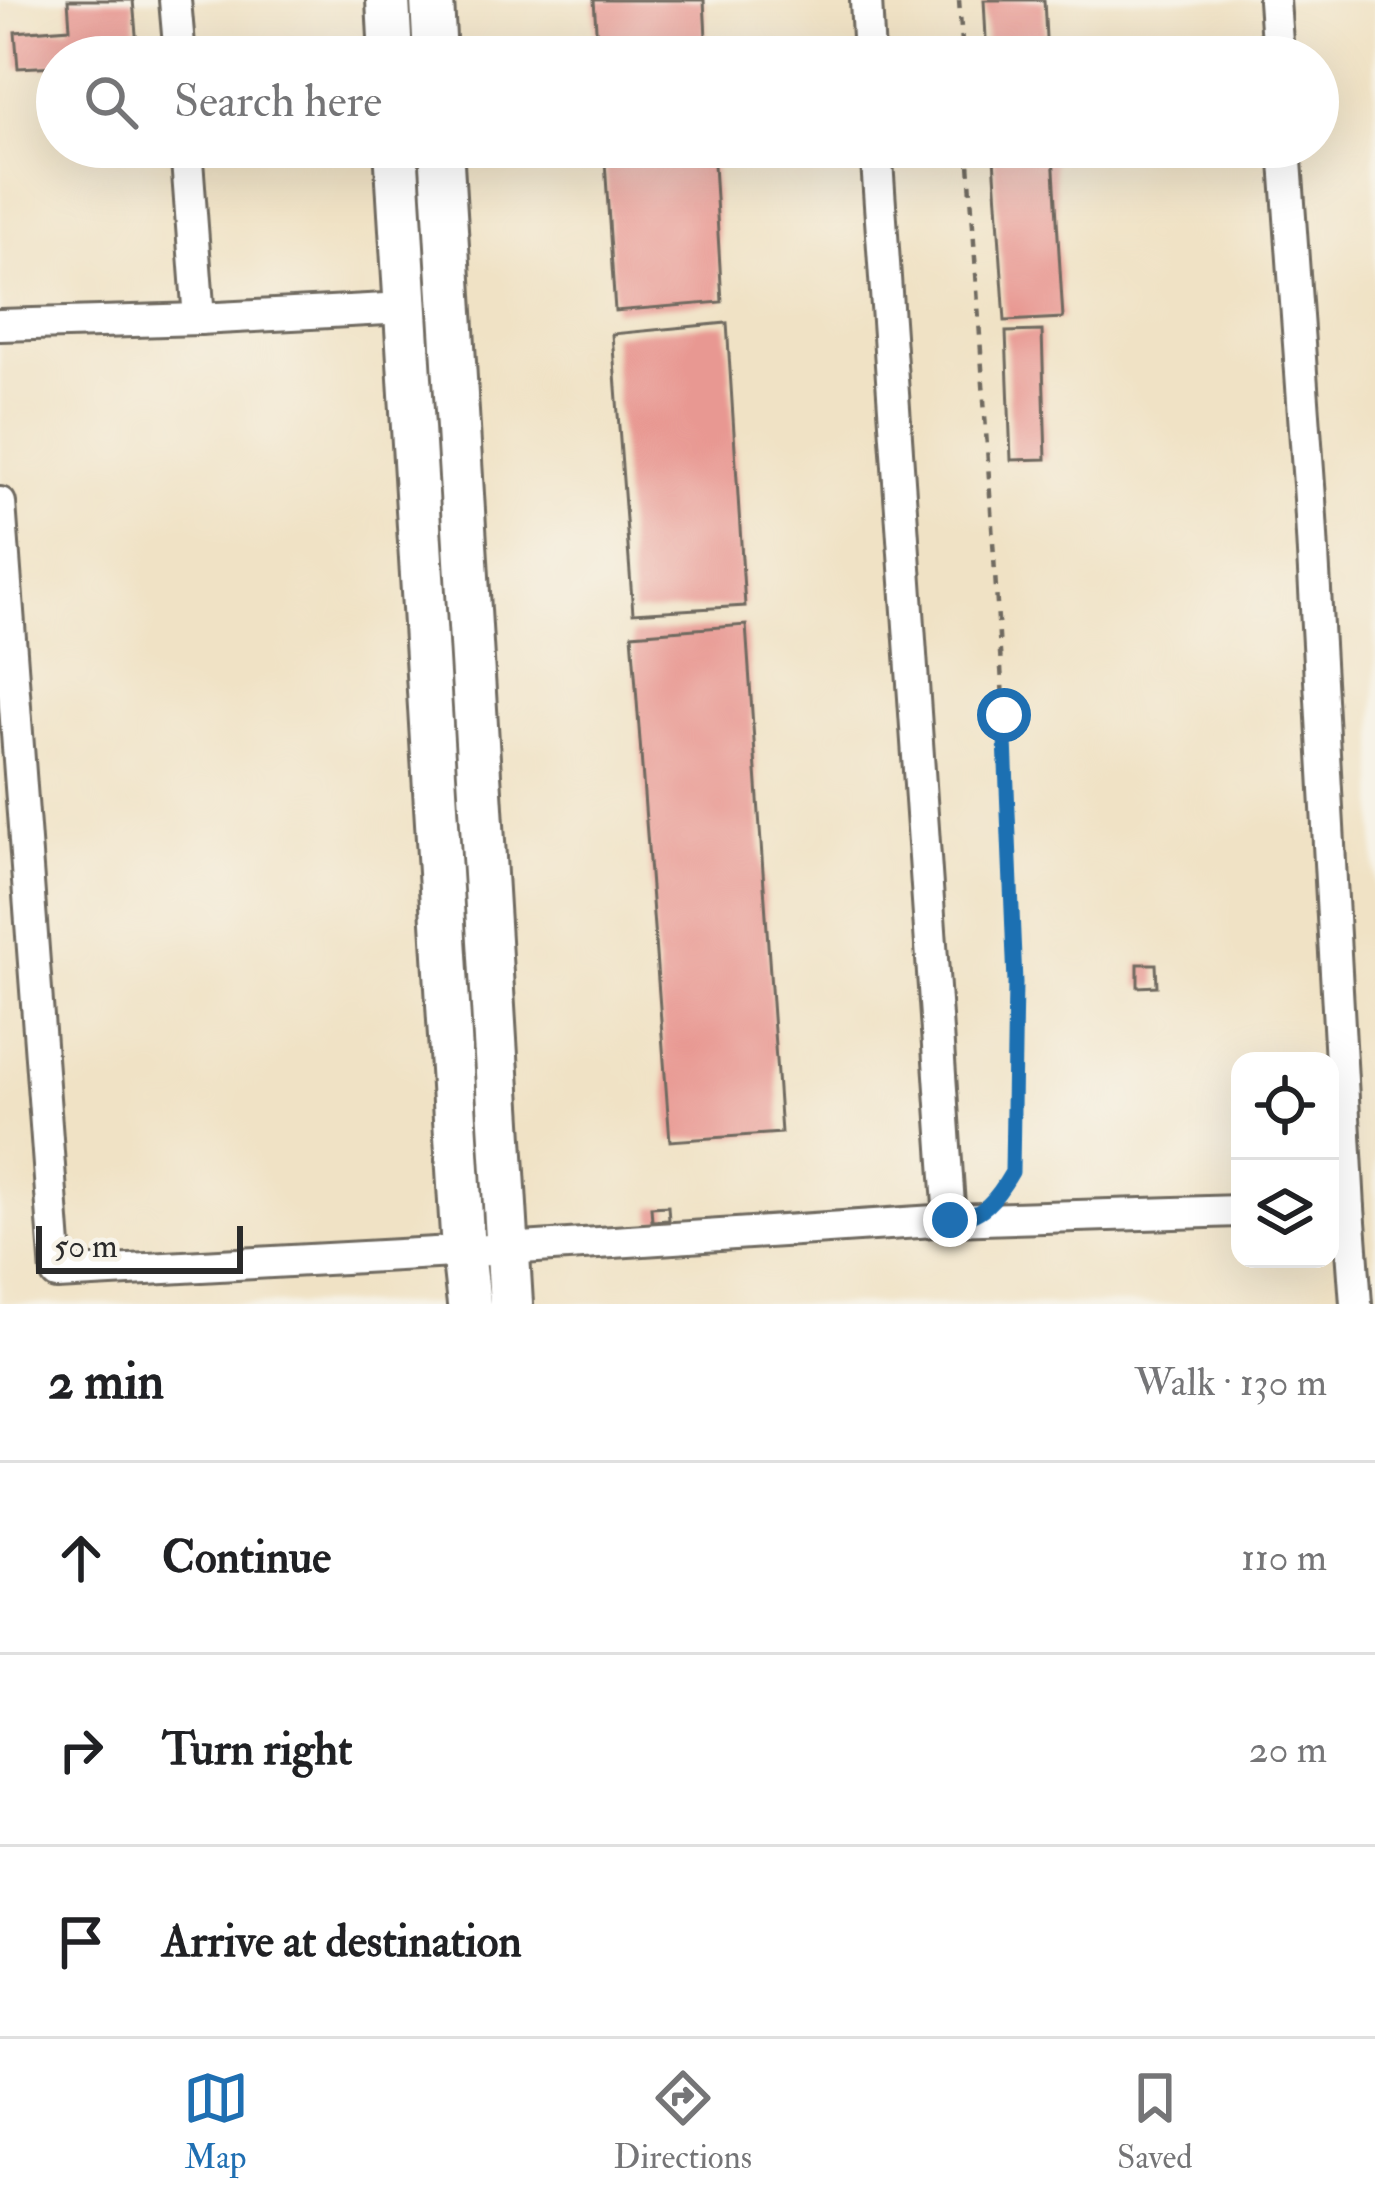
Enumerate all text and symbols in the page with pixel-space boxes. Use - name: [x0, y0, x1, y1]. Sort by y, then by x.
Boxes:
- search box: [36, 36, 1339, 168]
- icon: search: [78, 69, 144, 135]
- text: Search here: [174, 74, 382, 130]
- route start: [977, 688, 1031, 742]
- map controls: [1231, 1052, 1339, 1268]
- button: locate: [1231, 1052, 1339, 1160]
- button: layers: [1231, 1160, 1339, 1268]
- route end: [923, 1193, 977, 1247]
- scale bar: [36, 1220, 243, 1273]
- text: 50 m: [54, 1226, 118, 1267]
- text: 2 min: [48, 1350, 164, 1414]
- text: Walk · 130 m: [1135, 1358, 1327, 1407]
- icon: ahead: [48, 1525, 114, 1591]
- text: Continue: [162, 1530, 331, 1586]
- text: 110 m: [1241, 1533, 1327, 1582]
- icon: right: [48, 1717, 114, 1783]
- text: Turn right: [162, 1722, 352, 1778]
- text: 20 m: [1249, 1725, 1327, 1774]
- icon: arrive: [48, 1909, 114, 1975]
- text: Arrive at destination: [162, 1914, 522, 1970]
- tab: Map: [183, 2065, 249, 2178]
- tab: Directions: [614, 2065, 752, 2178]
- tab: Saved: [1117, 2065, 1192, 2178]

